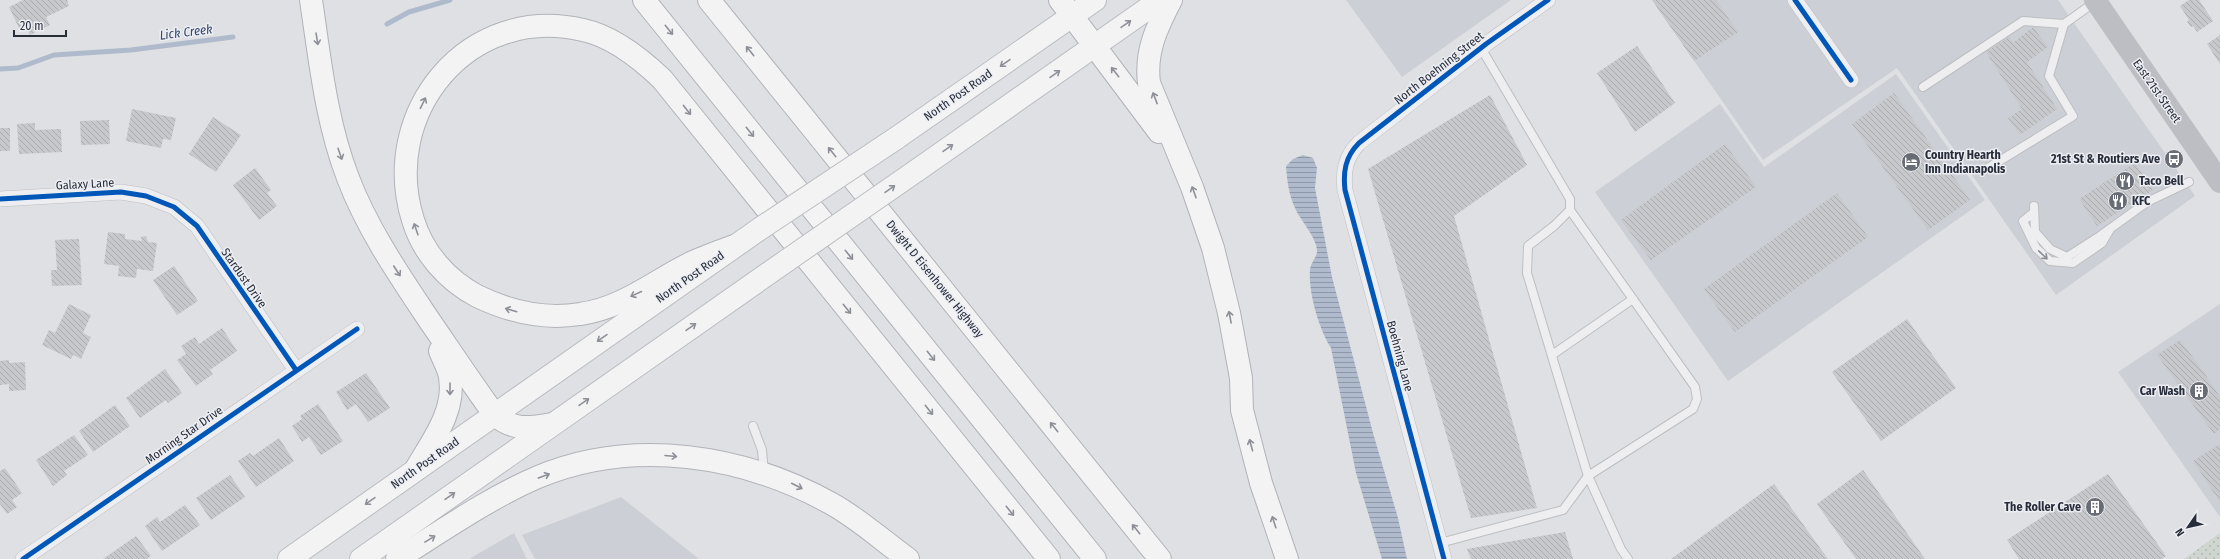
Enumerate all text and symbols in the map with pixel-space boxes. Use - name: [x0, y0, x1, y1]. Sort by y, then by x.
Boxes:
- scale bar: [14, 12, 66, 38]
- text: 20 m: [20, 19, 44, 33]
- one-way arrow: [1120, 20, 1131, 28]
- water label: Lick Creek: [159, 21, 214, 43]
- one-way arrow: [664, 25, 673, 36]
- street label: North Boehning Street: [1391, 29, 1487, 107]
- one-way arrow: [313, 32, 321, 45]
- one-way arrow: [746, 45, 754, 56]
- street label: East 21st Street: [2130, 57, 2184, 125]
- one-way arrow: [999, 59, 1010, 67]
- street label: North Post Road: [921, 66, 995, 124]
- one-way arrow: [1111, 67, 1119, 78]
- one-way arrow: [1049, 70, 1060, 78]
- one-way arrow: [1150, 93, 1158, 105]
- one-way arrow: [420, 97, 427, 109]
- one-way arrow: [682, 104, 691, 115]
- one-way arrow: [746, 126, 755, 137]
- one-way arrow: [942, 144, 953, 152]
- one-way arrow: [827, 147, 836, 157]
- one-way arrow: [337, 148, 345, 160]
- place label: Country Hearth Inn Indianapolis: [1925, 148, 2006, 176]
- bus stop icon: 21st St & Routiers Ave: [2163, 148, 2185, 170]
- hotel icon: Country Hearth Inn Indianapolis: [1900, 151, 1922, 173]
- place label: 21st St & Routiers Ave: [2050, 152, 2160, 166]
- restaurant icon: Taco Bell: [2114, 170, 2136, 192]
- place label: Taco Bell: [2139, 174, 2184, 188]
- street label: Galaxy Lane: [55, 175, 115, 193]
- one-way arrow: [884, 185, 895, 193]
- one-way arrow: [1190, 186, 1197, 199]
- restaurant icon: KFC: [2107, 190, 2129, 212]
- place label: KFC: [2132, 194, 2151, 208]
- street label: Dwight D Eisenhower Highway: [883, 218, 987, 341]
- one-way arrow: [411, 223, 419, 235]
- street label: Stardust Drive: [218, 246, 270, 311]
- street label: North Post Road: [653, 248, 727, 306]
- one-way arrow: [845, 249, 854, 260]
- one-way arrow: [2038, 250, 2048, 260]
- one-way arrow: [393, 265, 401, 277]
- one-way arrow: [631, 291, 643, 298]
- one-way arrow: [842, 304, 851, 315]
- one-way arrow: [505, 306, 518, 313]
- one-way arrow: [1225, 311, 1233, 324]
- street label: Boehning Lane: [1384, 319, 1416, 393]
- one-way arrow: [685, 323, 696, 331]
- one-way arrow: [597, 334, 608, 342]
- one-way arrow: [926, 350, 935, 361]
- building icon: Car Wash: [2188, 380, 2210, 402]
- one-way arrow: [446, 382, 454, 395]
- place label: Car Wash: [2140, 384, 2185, 398]
- one-way arrow: [579, 398, 590, 406]
- street label: Morning Star Drive: [143, 403, 225, 467]
- one-way arrow: [924, 405, 933, 416]
- one-way arrow: [1050, 422, 1059, 433]
- street label: North Post Road: [388, 434, 462, 492]
- one-way arrow: [1247, 439, 1254, 452]
- one-way arrow: [664, 452, 677, 459]
- one-way arrow: [537, 471, 549, 479]
- one-way arrow: [790, 483, 802, 490]
- one-way arrow: [444, 492, 455, 500]
- building icon: The Roller Cave: [2084, 496, 2106, 518]
- one-way arrow: [365, 497, 376, 506]
- place label: The Roller Cave: [2004, 500, 2081, 514]
- one-way arrow: [1006, 506, 1015, 517]
- north arrow: [2168, 507, 2208, 547]
- one-way arrow: [1270, 516, 1277, 529]
- one-way arrow: [1131, 523, 1140, 534]
- text: N: [2173, 526, 2187, 539]
- one-way arrow: [424, 534, 436, 542]

